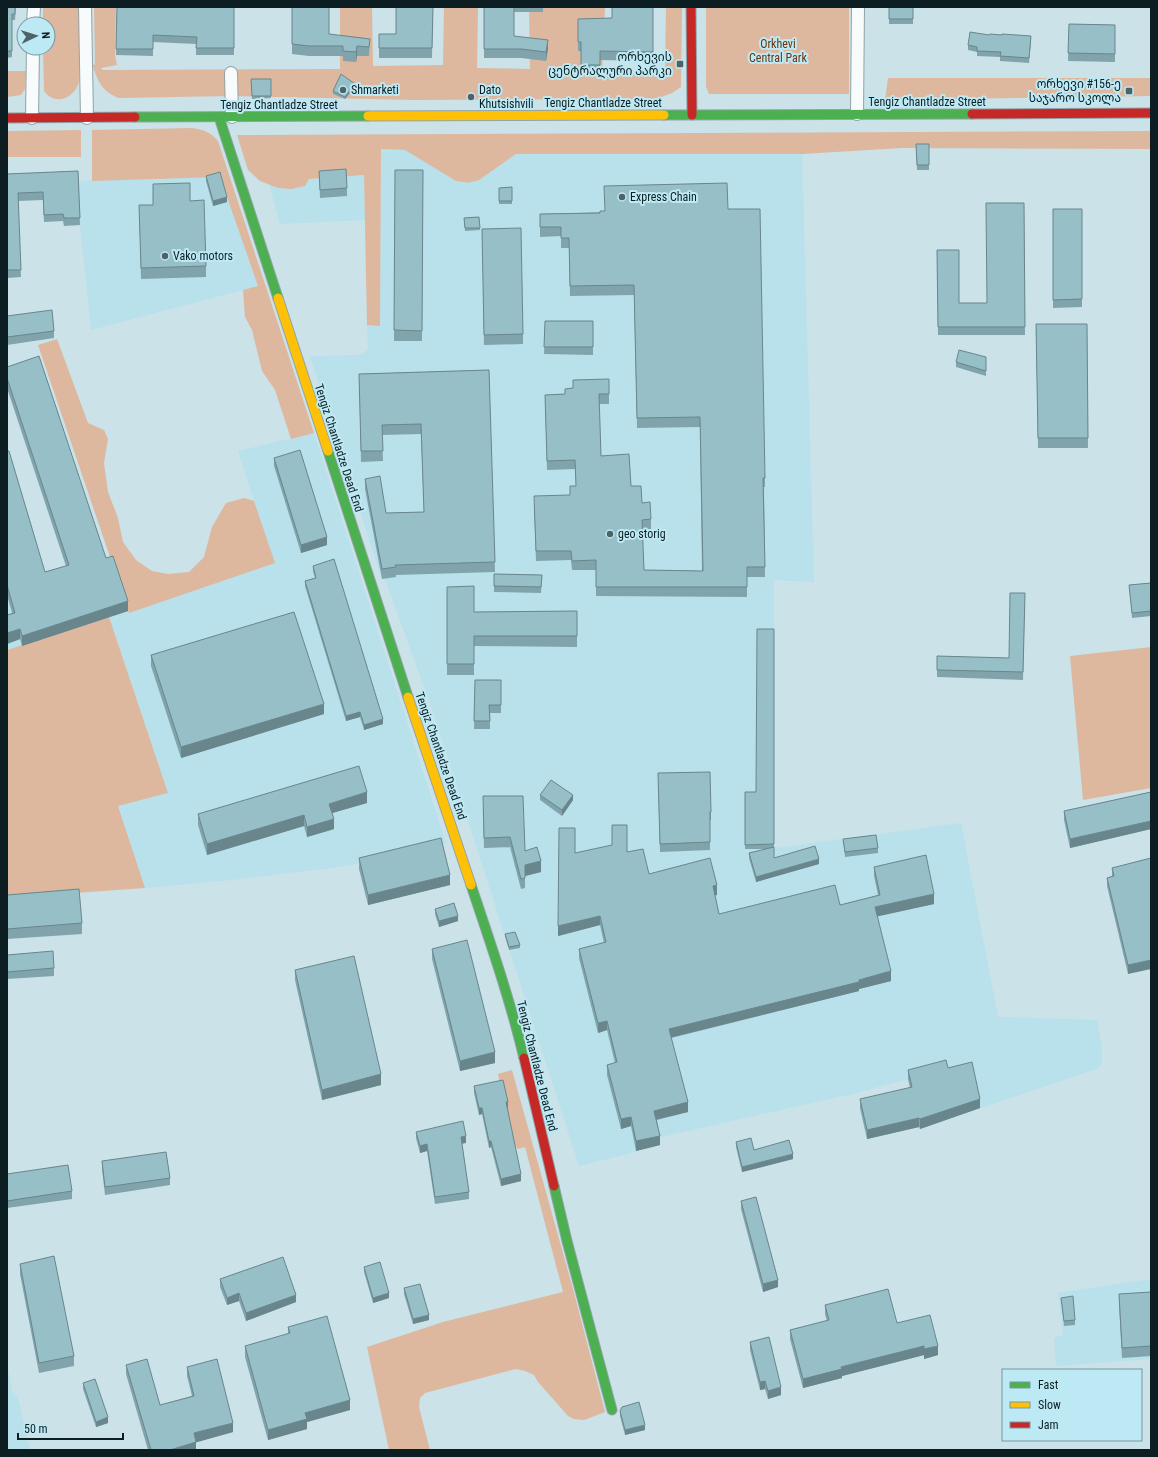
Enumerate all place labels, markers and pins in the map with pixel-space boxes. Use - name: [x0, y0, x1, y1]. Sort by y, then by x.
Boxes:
- place label: ორხევის ცენტრალური პარკი: [548, 50, 672, 79]
- marker: ორხევის ცენტრალური პარკი: [675, 59, 685, 69]
- place label: ორხევი #156-ე საჯარო სკოლა: [1029, 77, 1121, 106]
- place label: Shmarketi: [351, 83, 399, 97]
- place label: Dato Khutsishvili: [479, 83, 534, 111]
- marker: Shmarketi: [338, 85, 348, 95]
- marker: ორხევი #156-ე საჯარო სკოლა: [1124, 86, 1134, 96]
- marker: Dato Khutsishvili: [466, 92, 476, 102]
- place label: Express Chain: [630, 190, 697, 204]
- marker: Express Chain: [617, 192, 627, 202]
- place label: Vako motors: [173, 249, 233, 263]
- marker: Vako motors: [160, 251, 170, 261]
- place label: geo storig: [618, 527, 666, 541]
- marker: geo storig: [605, 529, 615, 539]

